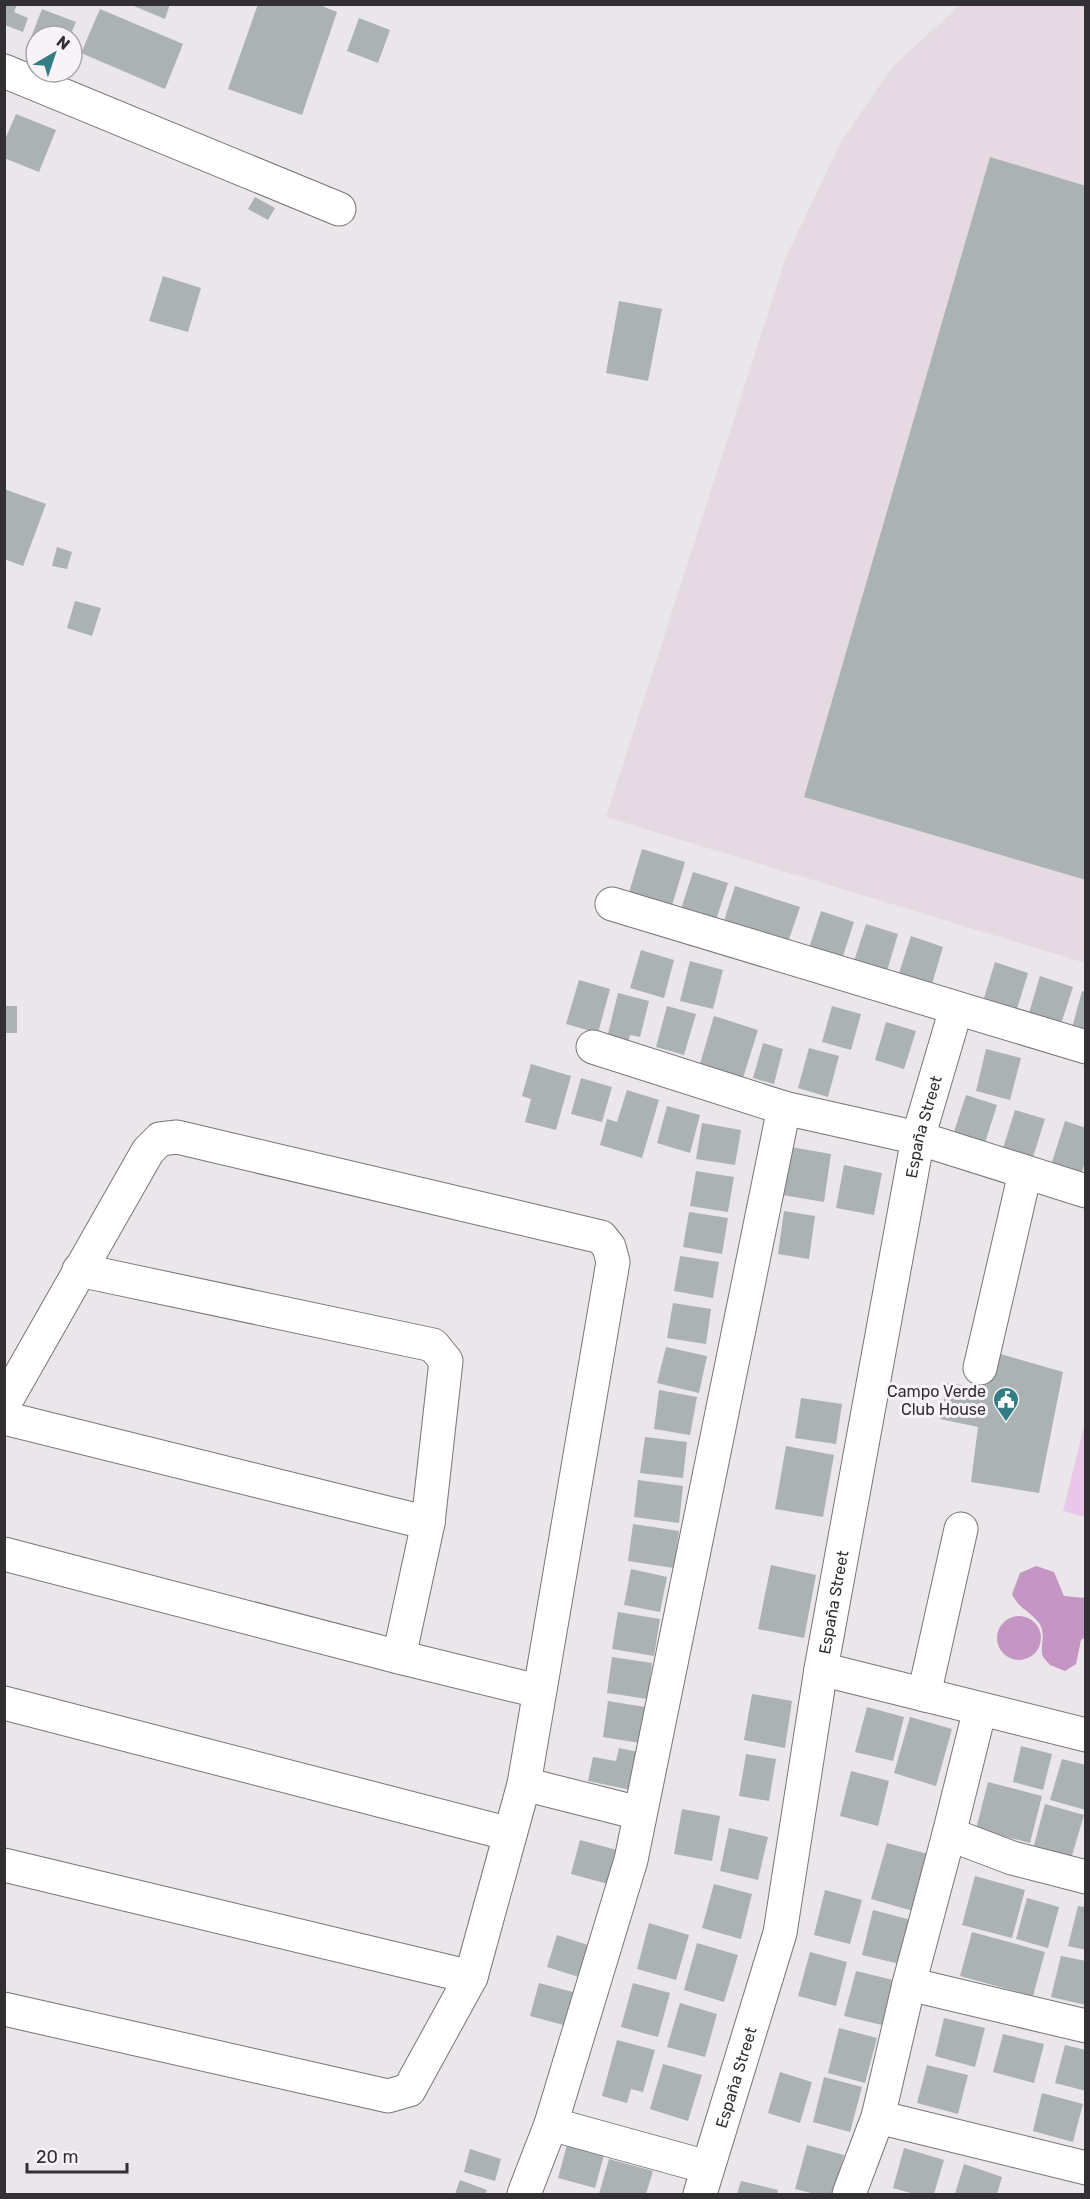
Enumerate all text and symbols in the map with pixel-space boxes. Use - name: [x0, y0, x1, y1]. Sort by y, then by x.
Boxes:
- north arrow: [24, 24, 84, 84]
- text: N: [53, 32, 74, 54]
- street label: España Street: [902, 1074, 946, 1180]
- place label: Campo Verde Club House: [887, 1382, 986, 1419]
- public building icon: Campo Verde Club House: [991, 1385, 1021, 1423]
- street label: España Street: [815, 1549, 852, 1656]
- street label: España Street: [712, 2025, 761, 2131]
- scale bar: [27, 2136, 128, 2174]
- text: 20 m: [36, 2146, 78, 2168]

